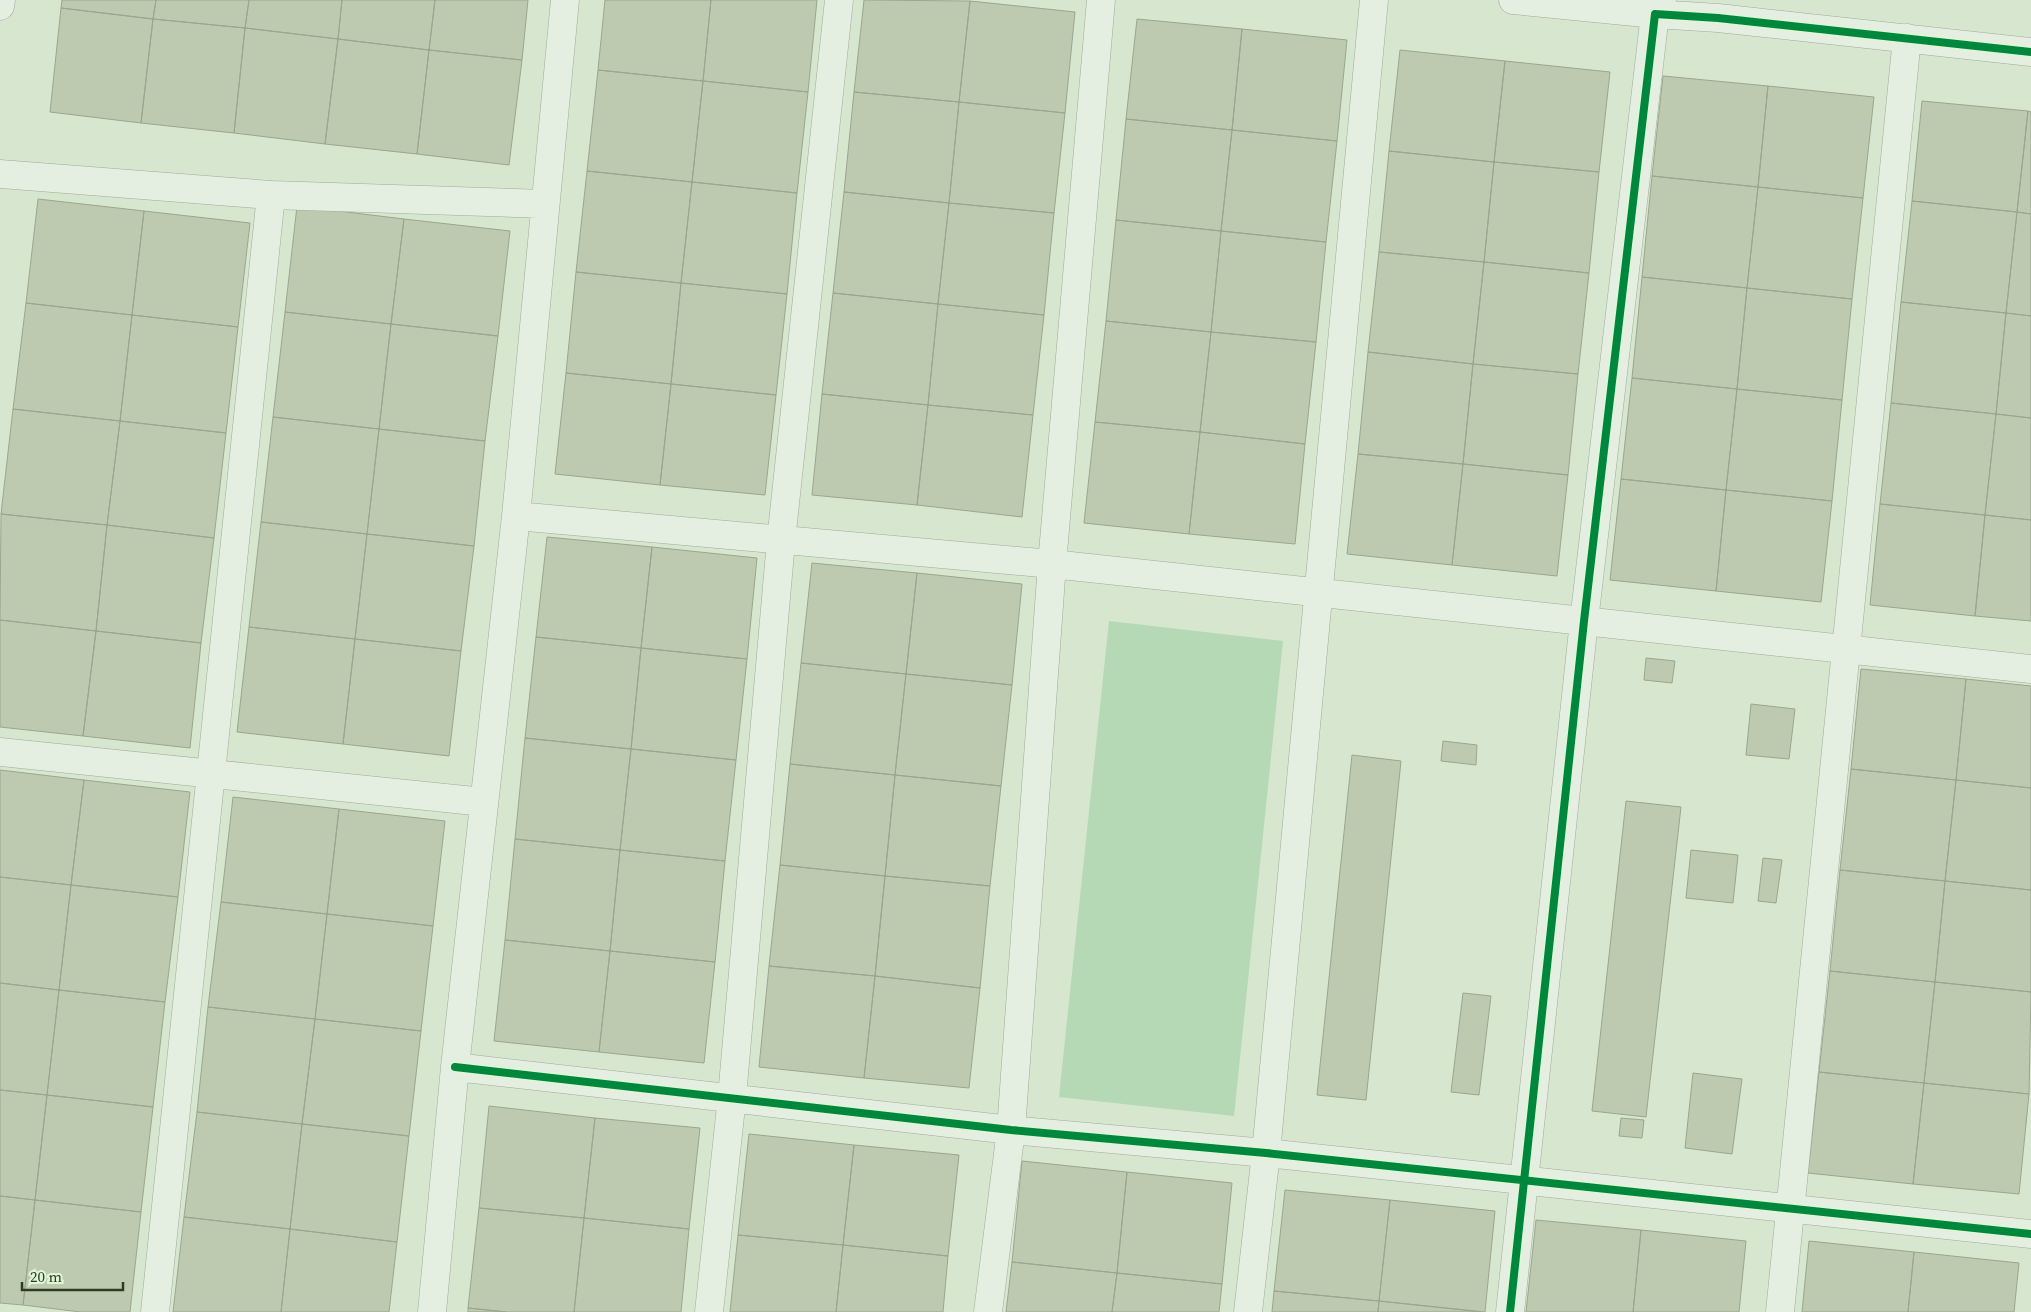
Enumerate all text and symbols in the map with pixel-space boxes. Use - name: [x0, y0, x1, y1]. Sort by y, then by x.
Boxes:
- scale bar: [22, 1260, 124, 1292]
- text: 20 m: [30, 1266, 62, 1287]

